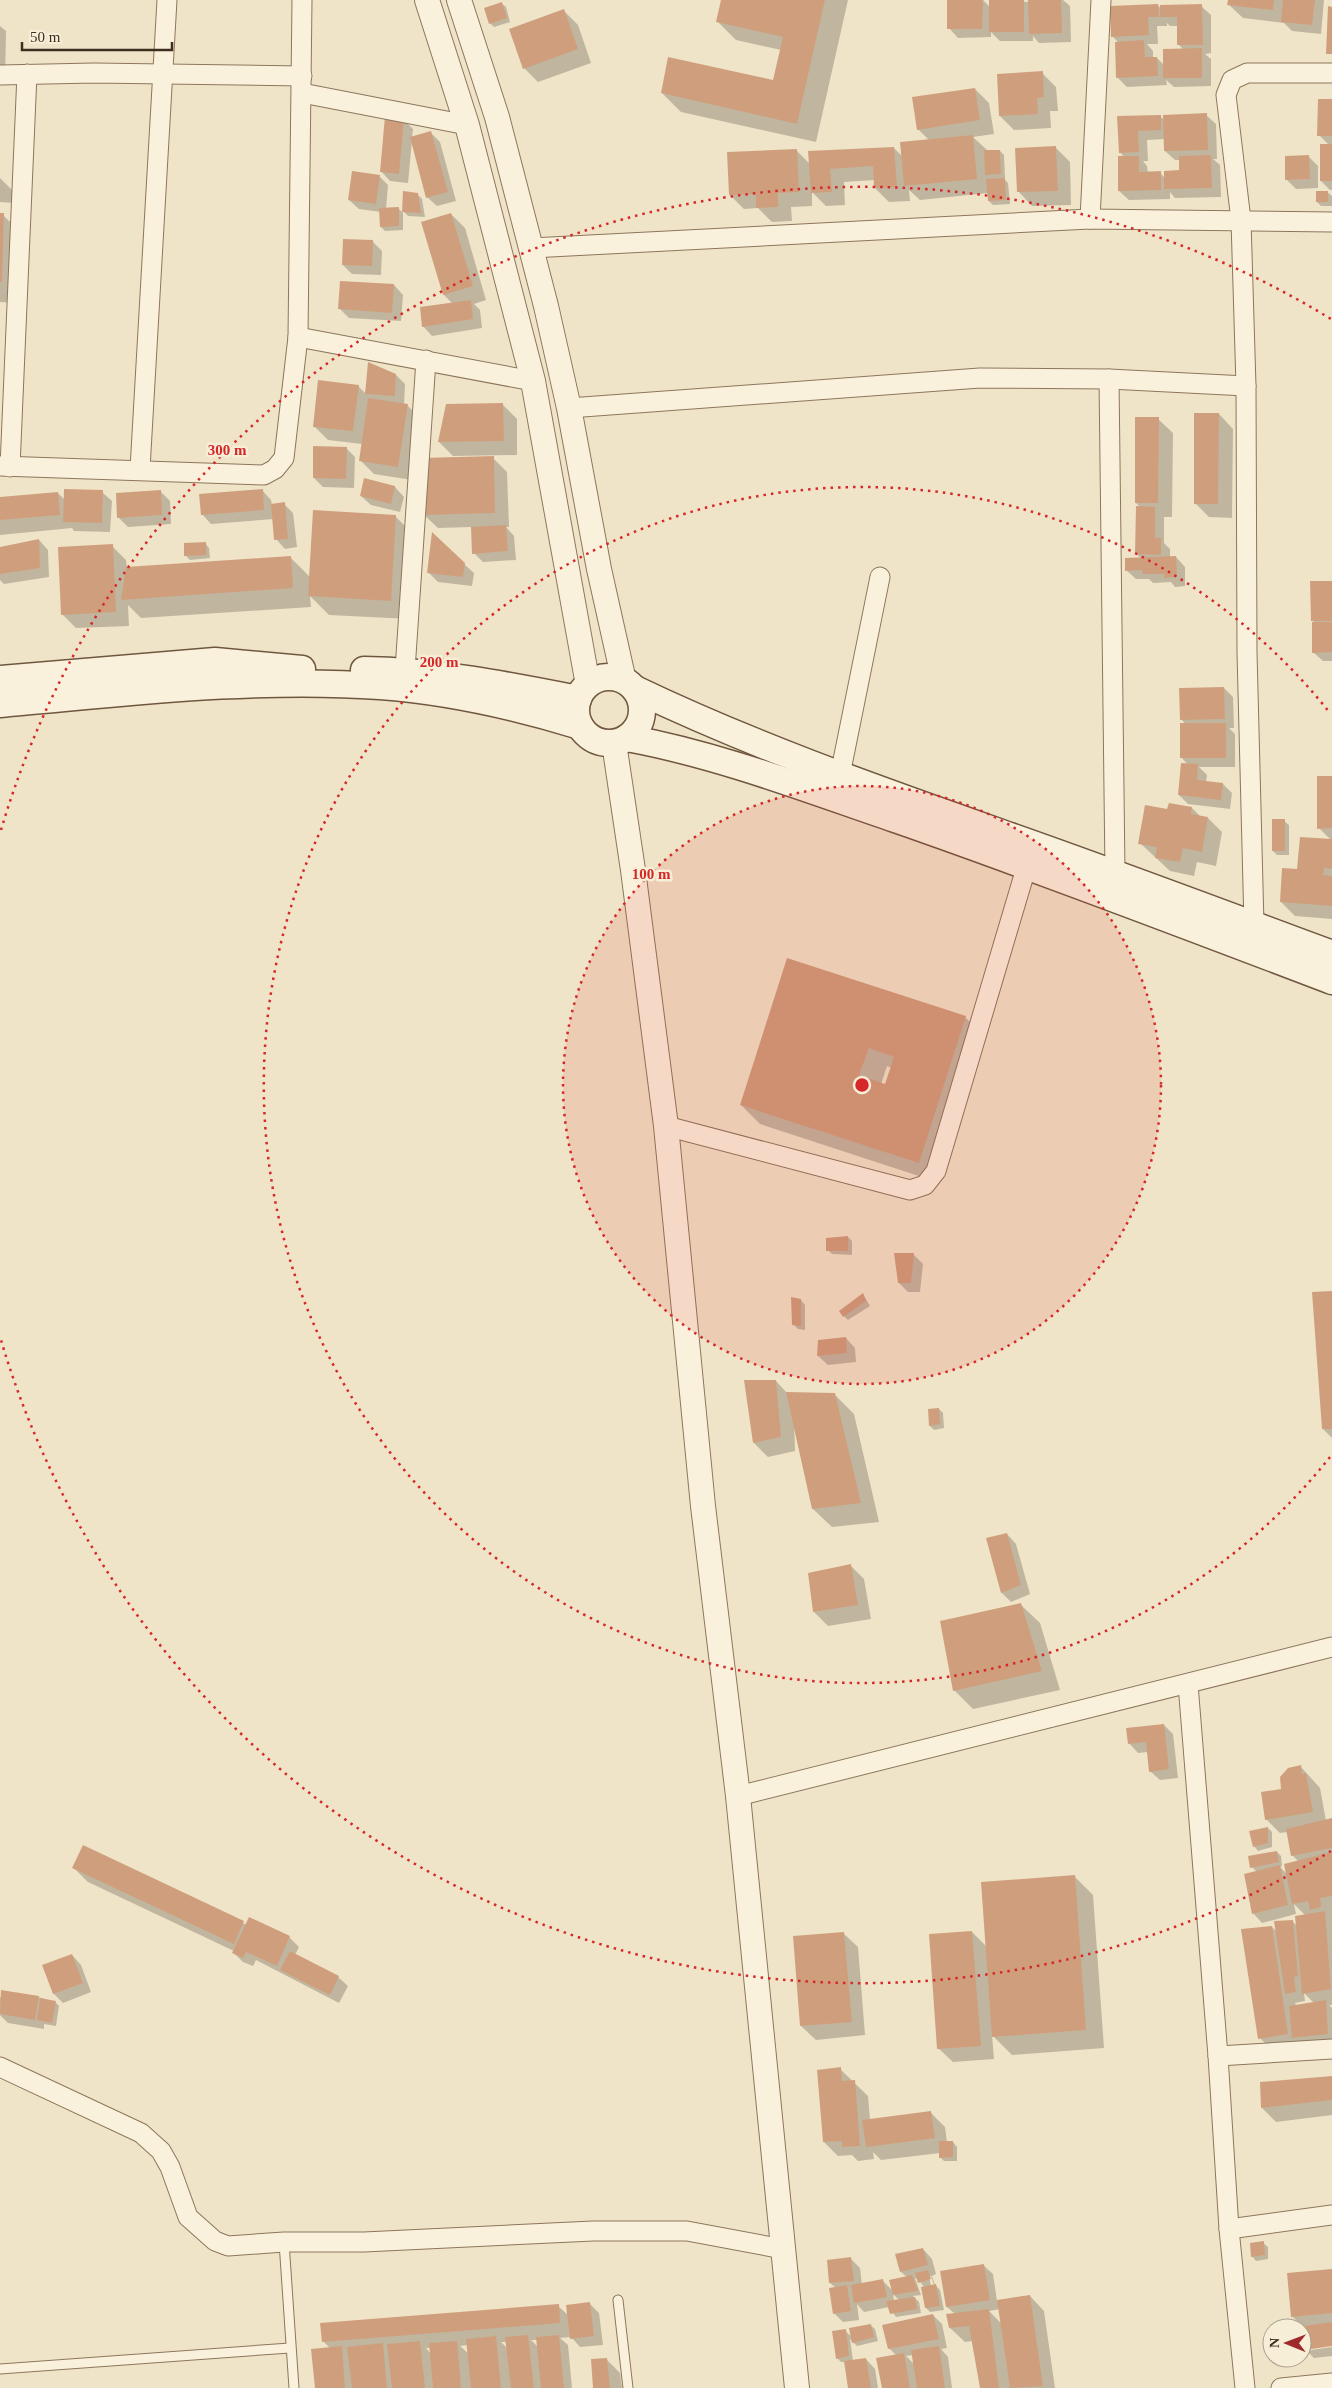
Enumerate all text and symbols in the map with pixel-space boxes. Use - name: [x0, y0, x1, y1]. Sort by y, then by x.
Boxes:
- scale bar: [22, 20, 172, 52]
- text: 50 m: [30, 29, 61, 45]
- text: 300 m: [208, 442, 247, 458]
- text: 200 m: [420, 654, 459, 670]
- text: 100 m: [632, 866, 671, 882]
- centre of rings: [853, 1076, 871, 1094]
- north arrow: [1262, 2318, 1312, 2368]
- text: N: [1267, 2338, 1282, 2348]

